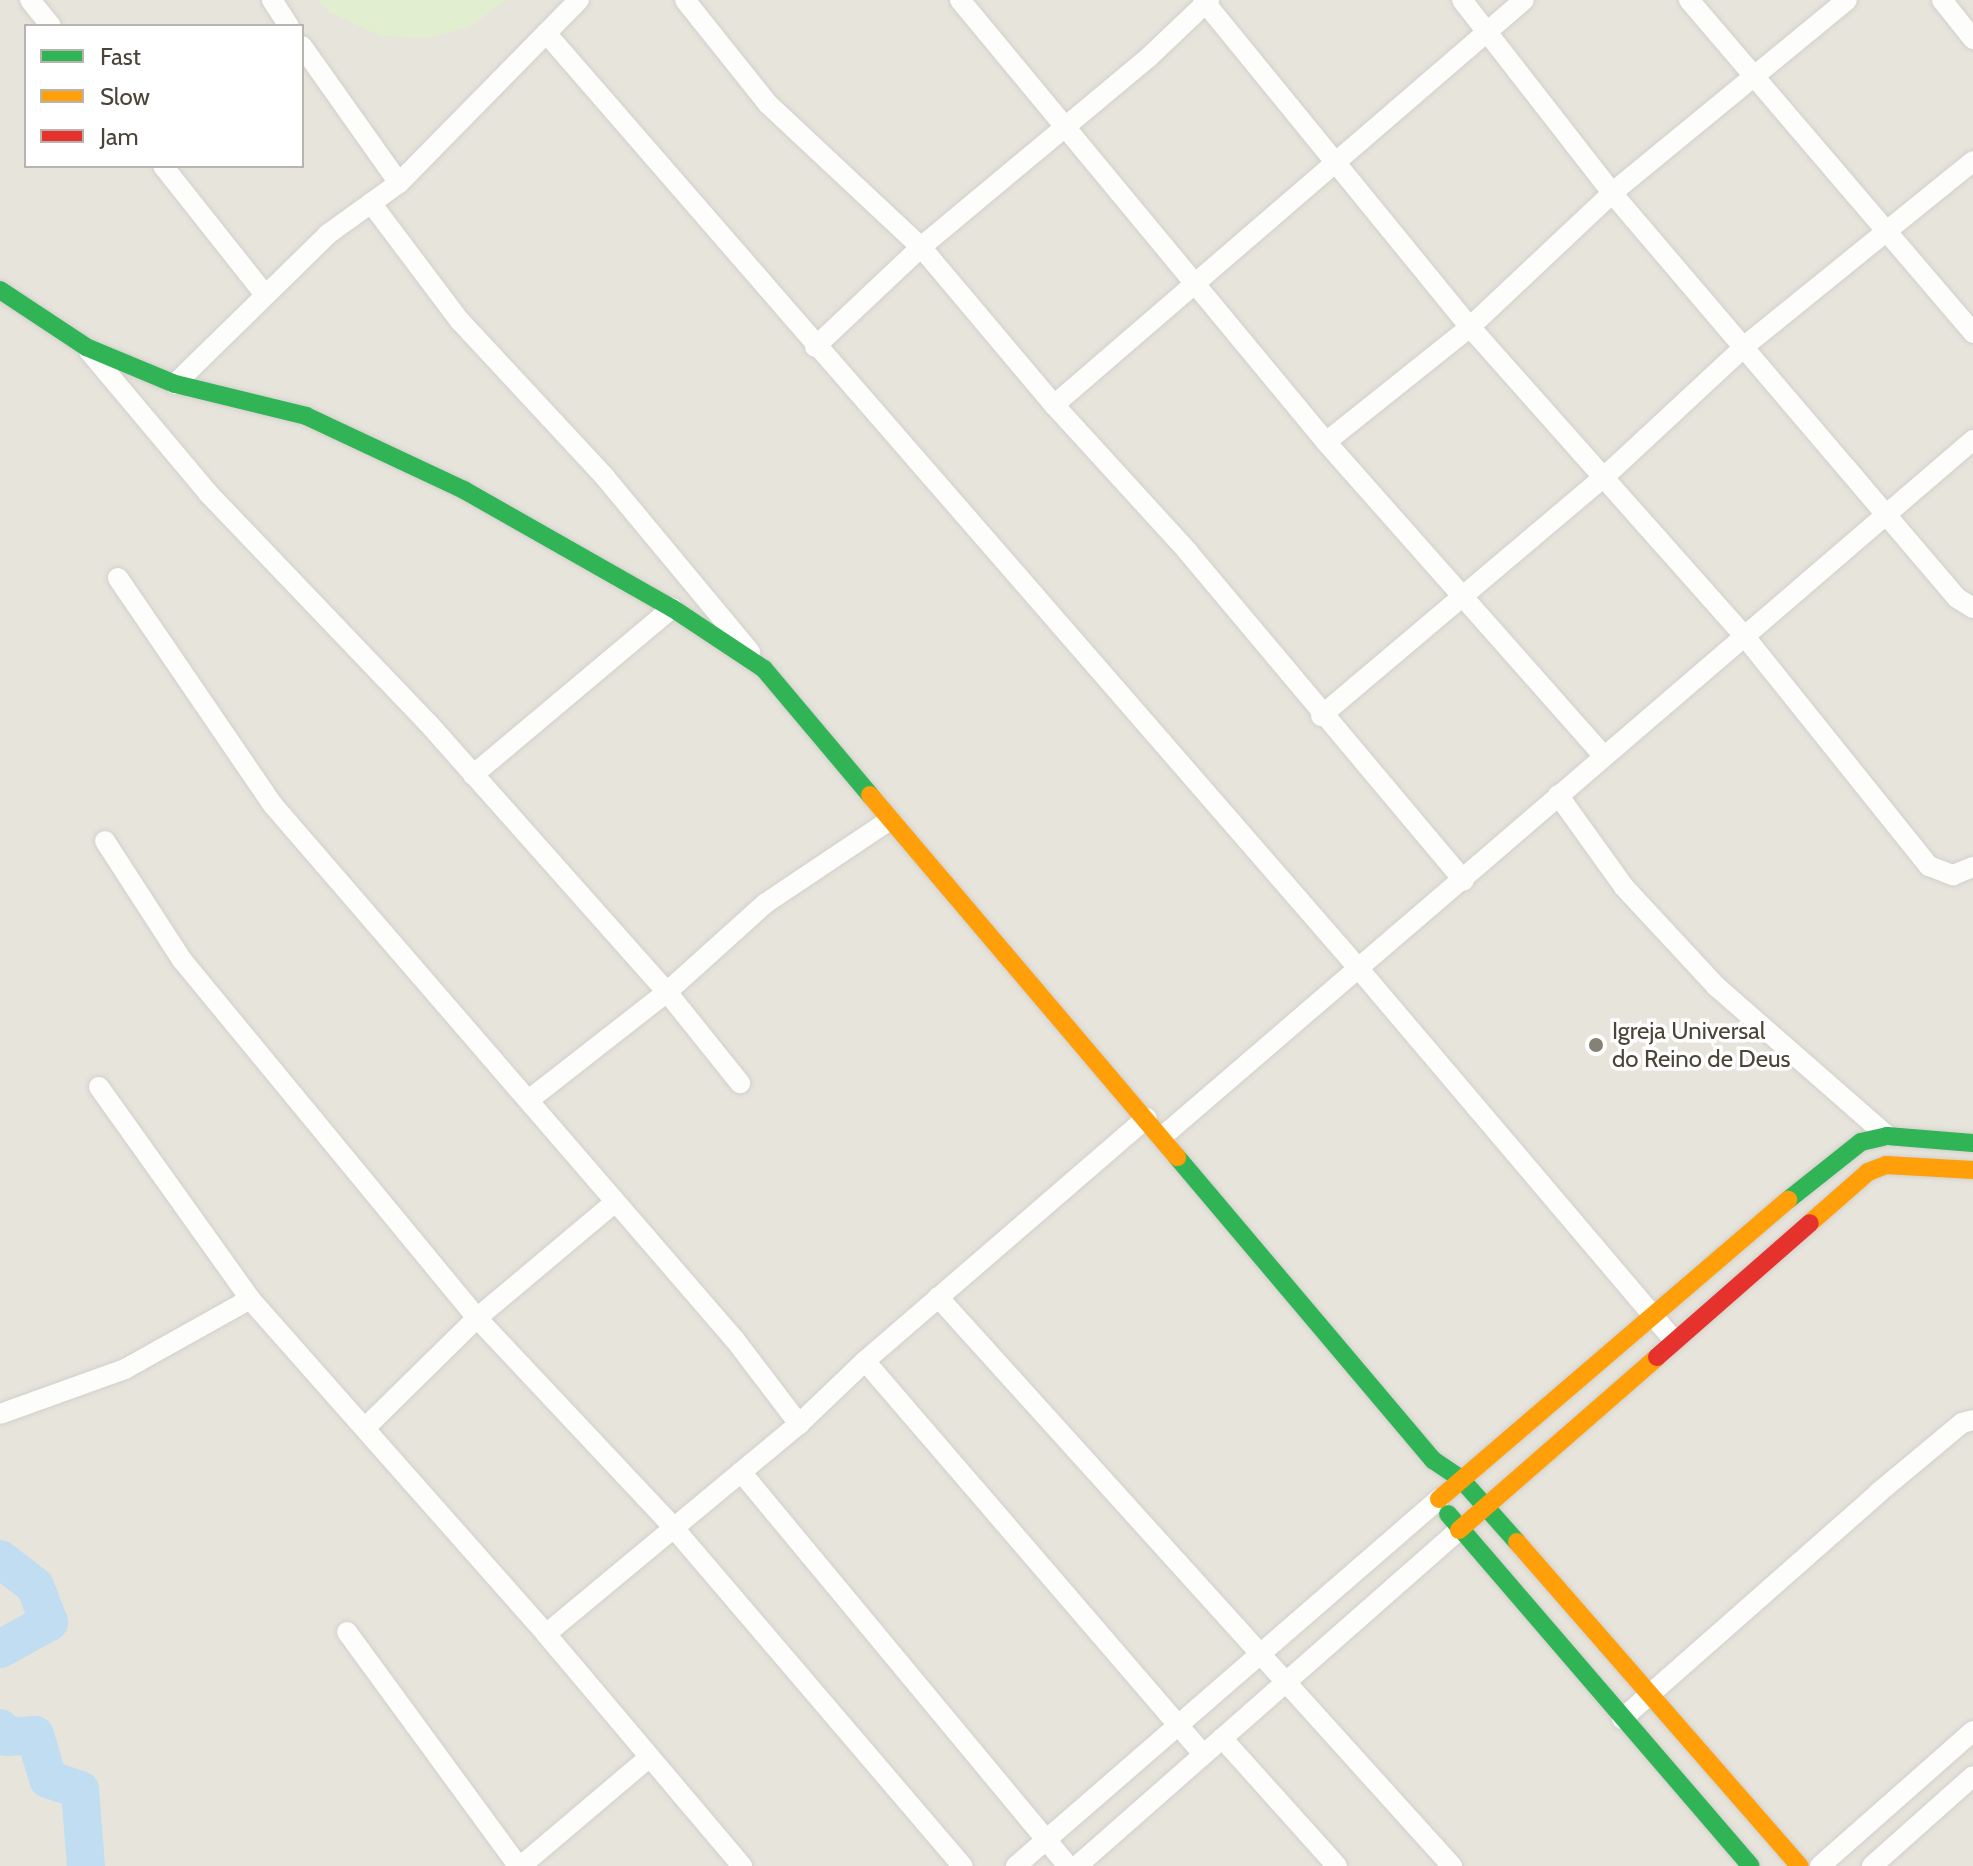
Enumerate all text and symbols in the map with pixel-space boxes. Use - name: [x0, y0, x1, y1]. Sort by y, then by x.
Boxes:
- legend: [24, 24, 304, 168]
- text: Fast: [100, 42, 141, 71]
- text: Slow: [100, 82, 150, 111]
- text: Jam: [100, 122, 138, 151]
- place label: Igreja Universal do Reino de Deus: [1612, 1017, 1790, 1073]
- marker: Igreja Universal do Reino de Deus: [1587, 1036, 1605, 1054]

